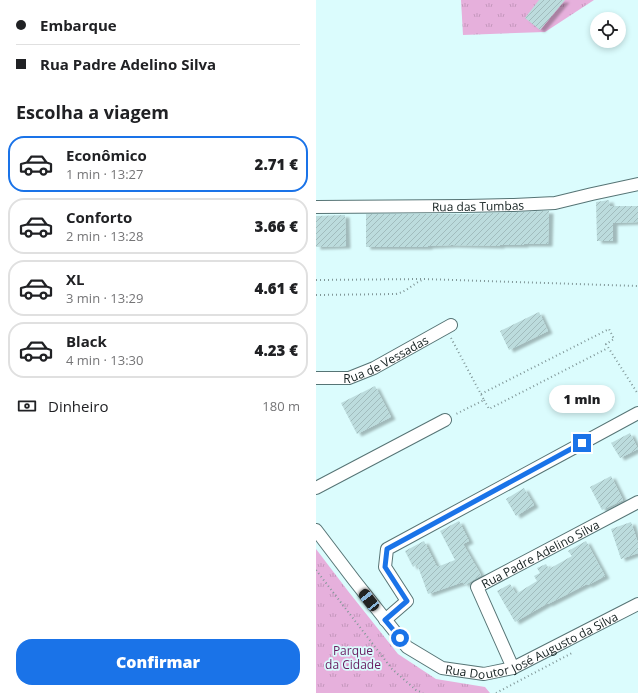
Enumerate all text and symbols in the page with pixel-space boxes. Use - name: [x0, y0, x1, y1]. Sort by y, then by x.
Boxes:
- map controls: [590, 12, 626, 48]
- button: locate: [590, 12, 626, 48]
- text: Embarque: [40, 15, 117, 35]
- text: Rua Padre Adelino Silva: [40, 54, 216, 74]
- text: Escolha a viagem: [16, 100, 169, 124]
- text: Econômico: [66, 145, 147, 165]
- icon: car: [18, 146, 54, 182]
- text: 2.71 €: [255, 154, 298, 174]
- text: 1 min · 13:27: [66, 165, 143, 183]
- street label: Rua das Tumbas: [432, 196, 525, 215]
- text: Conforto: [66, 207, 132, 227]
- icon: car: [18, 208, 54, 244]
- text: 3.66 €: [255, 216, 298, 236]
- text: 2 min · 13:28: [66, 227, 143, 245]
- text: XL: [66, 269, 84, 289]
- icon: car: [18, 270, 54, 306]
- text: 4.61 €: [255, 278, 298, 298]
- text: 3 min · 13:29: [66, 289, 143, 307]
- text: Black: [66, 331, 107, 351]
- street label: Rua de Vessadas: [343, 331, 432, 387]
- icon: car: [18, 332, 54, 368]
- text: 4.23 €: [255, 340, 298, 360]
- text: 4 min · 13:30: [66, 351, 143, 369]
- callout: 1 min: [549, 385, 615, 413]
- text: 1 min: [564, 390, 600, 408]
- icon: cash: [16, 395, 38, 417]
- text: Dinheiro: [48, 396, 108, 416]
- text: 180 m: [262, 397, 300, 415]
- route end: [573, 434, 591, 452]
- street label: Rua Padre Adelino Silva: [478, 516, 602, 592]
- car: [357, 587, 381, 613]
- street label: Rua Doutor José Augusto da Silva: [444, 607, 621, 683]
- route start: [391, 629, 409, 647]
- button: Confirmar: [16, 639, 300, 685]
- park label: Parque da Cidade: [325, 642, 381, 673]

